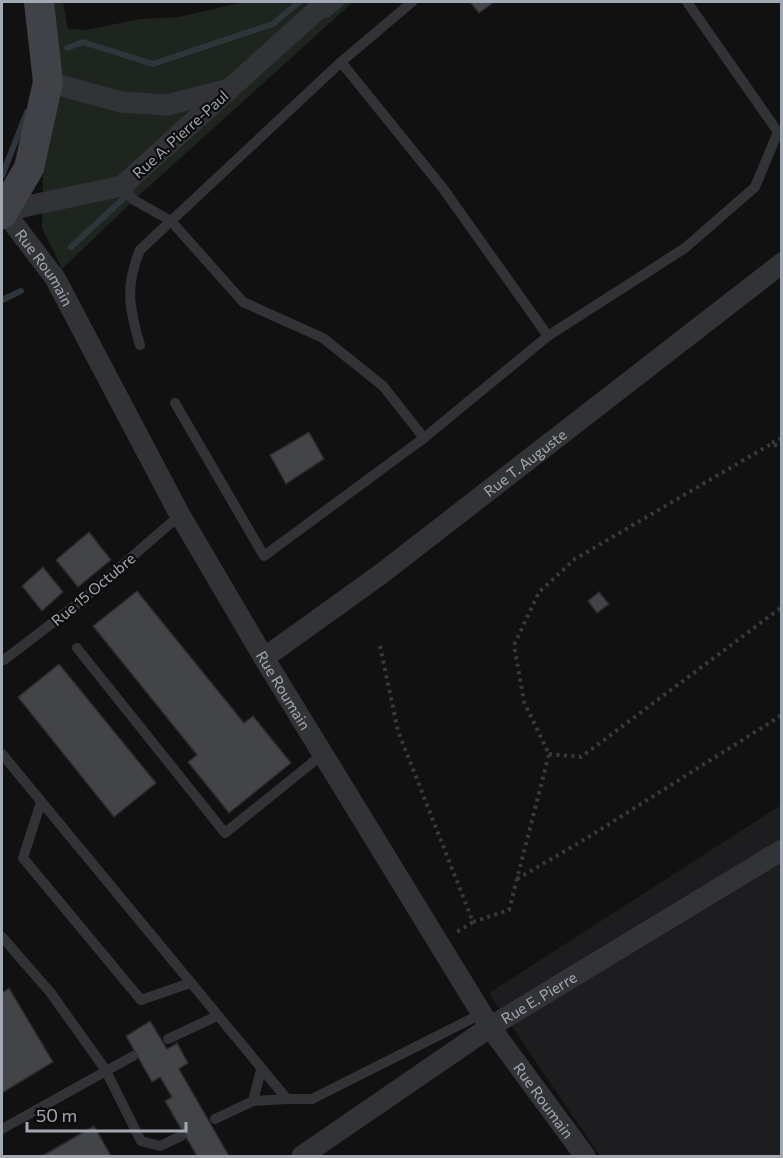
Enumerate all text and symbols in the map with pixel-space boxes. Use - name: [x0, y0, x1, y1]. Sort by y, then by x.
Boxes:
- street label: Rue A. Pierre-Paul: [128, 86, 232, 182]
- street label: Rue Roumain: [12, 225, 77, 309]
- street label: Rue T. Auguste: [480, 425, 570, 500]
- street label: Rue 15 Octubre: [47, 549, 139, 629]
- street label: Rue Roumain: [253, 647, 315, 733]
- street label: Rue E. Pierre: [498, 968, 580, 1027]
- street label: Rue Roumain: [510, 1059, 578, 1142]
- scale bar: [27, 1095, 186, 1133]
- text: 50 m: [36, 1104, 77, 1126]

